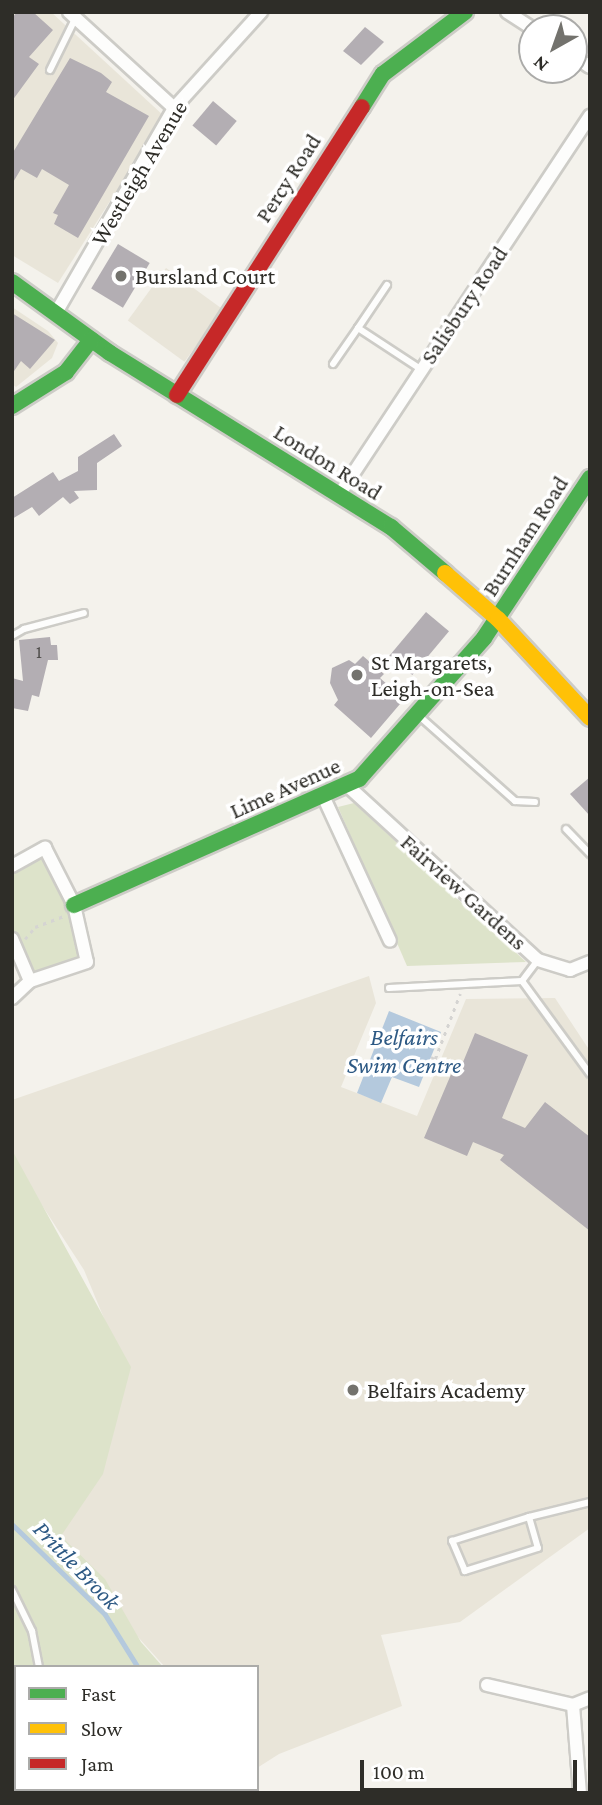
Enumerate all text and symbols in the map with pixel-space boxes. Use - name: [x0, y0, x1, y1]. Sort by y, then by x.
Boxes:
- north arrow: [518, 14, 588, 84]
- text: N: [529, 52, 552, 76]
- street label: Westleigh Avenue: [85, 95, 193, 251]
- street label: Percy Road: [249, 129, 327, 227]
- street label: Salisbury Road: [414, 241, 514, 369]
- place label: Bursland Court: [135, 262, 275, 290]
- marker: Bursland Court: [113, 268, 129, 284]
- street label: London Road: [269, 418, 387, 506]
- street label: Burnham Road: [476, 471, 574, 601]
- house number: 1: [36, 641, 42, 663]
- place label: St Margarets, Leigh-on-Sea: [371, 648, 494, 702]
- marker: St Margarets, Leigh-on-Sea: [349, 667, 365, 683]
- street label: Lime Avenue: [225, 751, 345, 825]
- street label: Fairview Gardens: [395, 828, 533, 956]
- water label: Belfairs Swim Centre: [347, 1023, 461, 1079]
- place label: Belfairs Academy: [367, 1376, 525, 1404]
- marker: Belfairs Academy: [345, 1382, 361, 1398]
- water label: Prittle Brook: [28, 1515, 126, 1615]
- legend: [14, 1665, 259, 1791]
- text: Fast: [81, 1682, 116, 1706]
- text: Slow: [81, 1717, 122, 1741]
- scale bar: [364, 1745, 581, 1789]
- text: Jam: [81, 1752, 114, 1776]
- text: 100 m: [373, 1760, 425, 1784]

